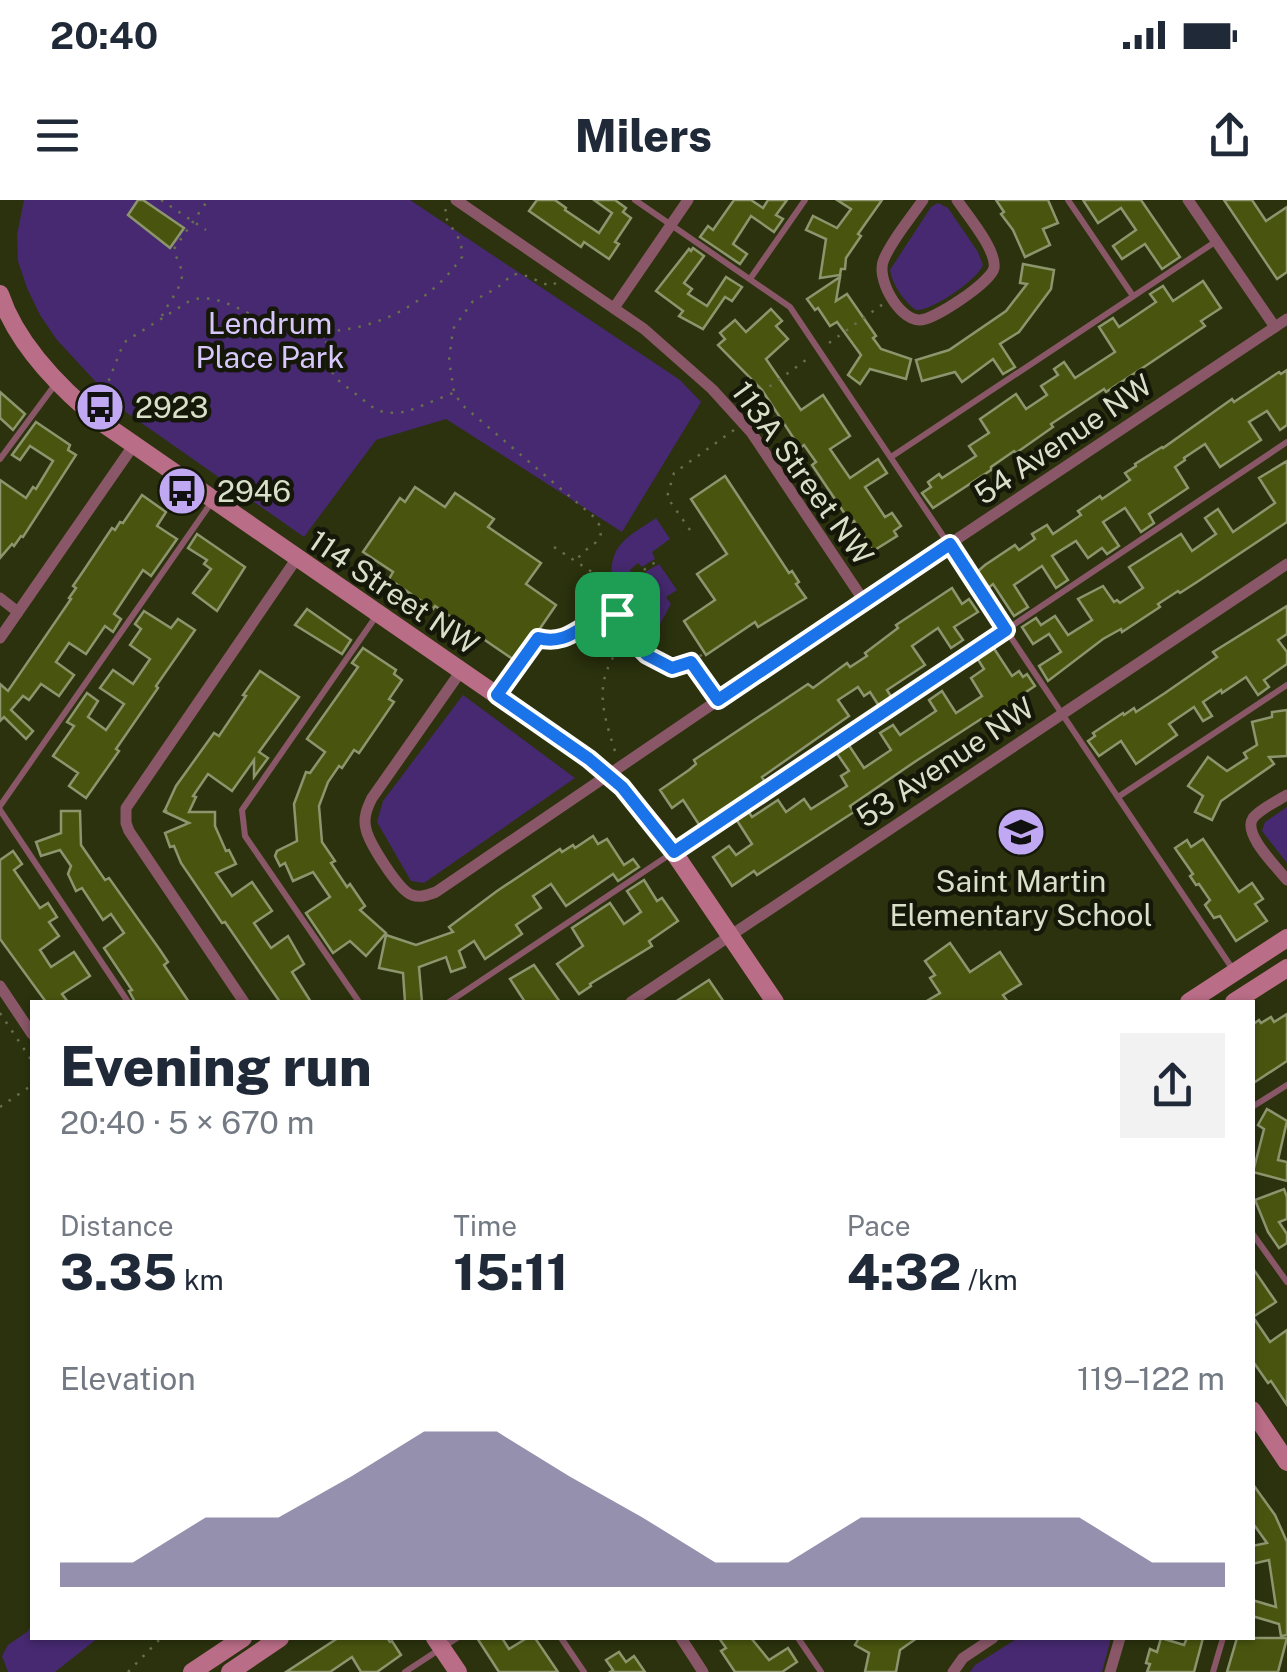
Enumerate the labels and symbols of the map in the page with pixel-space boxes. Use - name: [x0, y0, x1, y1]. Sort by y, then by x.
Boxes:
- park label: Lendrum Place Park: [196, 305, 344, 375]
- street label: 54 Avenue NW: [967, 366, 1159, 512]
- street label: 113A Street NW: [724, 374, 882, 572]
- bus stop icon: 2923: [74, 381, 126, 433]
- place label: 2923: [135, 389, 208, 425]
- bus stop icon: 2946: [156, 465, 208, 517]
- place label: 2946: [217, 473, 291, 509]
- street label: 114 Street NW: [302, 522, 486, 662]
- pin: [575, 572, 660, 657]
- street label: 53 Avenue NW: [849, 689, 1041, 835]
- school or university icon: Saint Martin Elementary School: [995, 806, 1047, 858]
- place label: Saint Martin Elementary School: [889, 863, 1153, 933]

